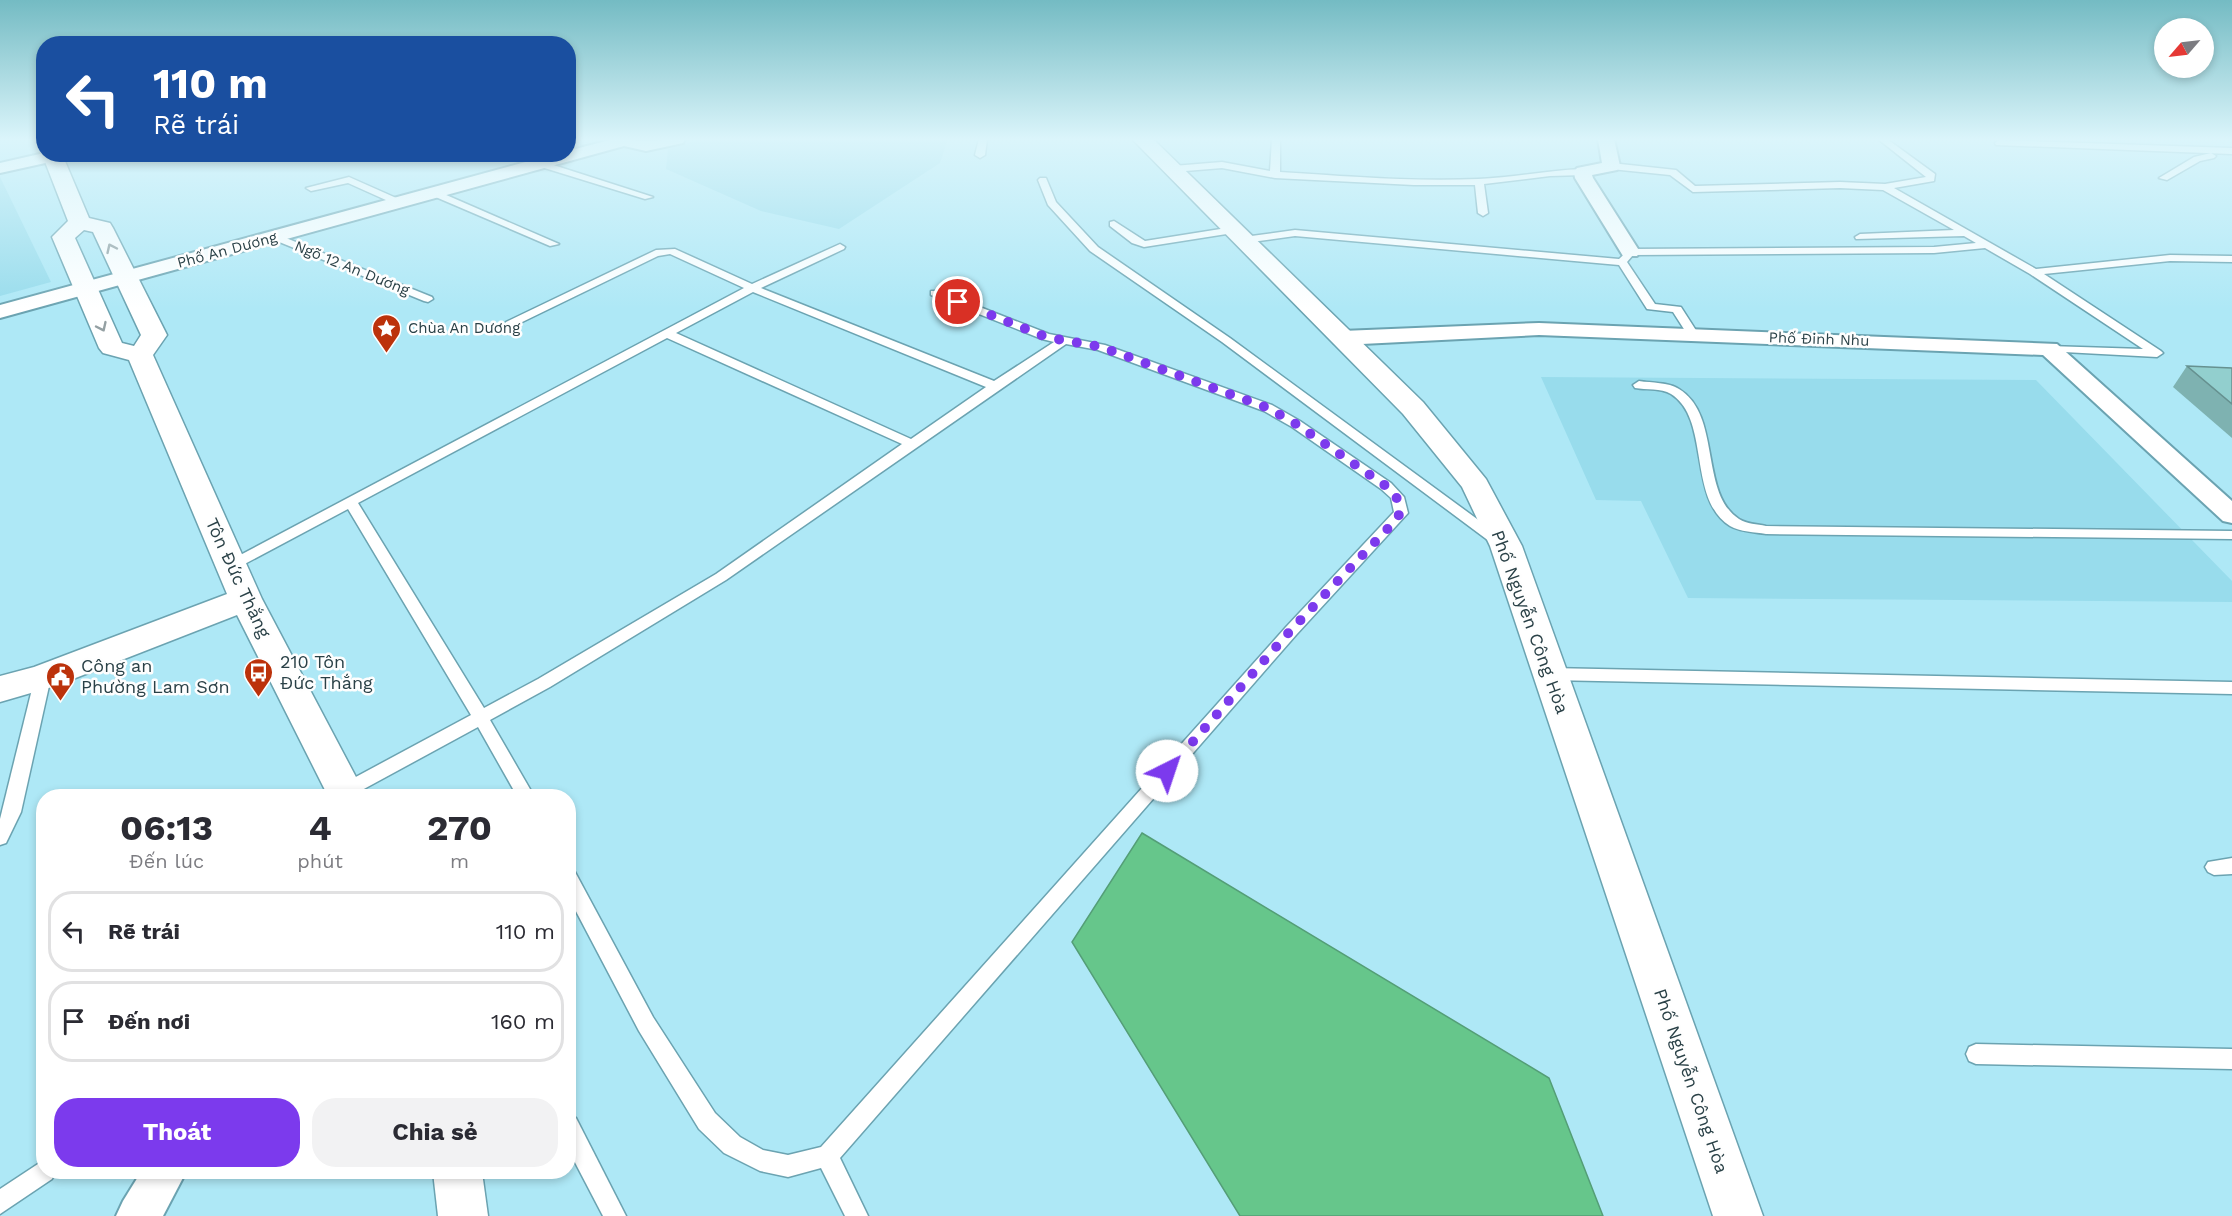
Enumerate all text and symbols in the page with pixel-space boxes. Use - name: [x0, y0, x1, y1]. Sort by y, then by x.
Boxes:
- north arrow: [2154, 18, 2214, 78]
- map controls: [2154, 18, 2214, 78]
- text: 110 m: [153, 59, 268, 108]
- icon: left: [54, 60, 132, 138]
- text: Rẽ trái: [153, 109, 239, 141]
- street label: Phố An Dương: [175, 228, 279, 272]
- street label: Ngõ 12 An Dương: [292, 237, 412, 299]
- one-way arrow: [107, 243, 119, 254]
- pin: [932, 276, 983, 327]
- icon: arrive: [941, 285, 974, 318]
- place icon: Chùa An Dương: [371, 312, 403, 354]
- place label: Chùa An Dương: [408, 319, 520, 337]
- one-way arrow: [95, 320, 107, 331]
- street label: Phố Đinh Nhu: [1768, 328, 1870, 350]
- street label: Tôn Đức Thắng: [202, 515, 276, 641]
- street label: Phố Nguyễn Công Hòa: [1487, 527, 1573, 716]
- place label: 210 Tôn Đức Thắng: [280, 651, 373, 693]
- place label: Công an Phường Lam Sơn: [81, 655, 230, 697]
- bus stop icon: 210 Tôn Đức Thắng: [243, 656, 275, 698]
- public building icon: Công an Phường Lam Sơn: [44, 660, 76, 702]
- position arrow: [1135, 739, 1199, 803]
- text: 06:13: [120, 807, 213, 849]
- text: 4: [308, 807, 332, 849]
- text: 270: [427, 807, 492, 849]
- text: Đến lúc: [129, 849, 204, 873]
- text: phút: [297, 849, 343, 873]
- text: m: [450, 849, 469, 873]
- icon: left: [57, 915, 90, 948]
- text: Rẽ trái: [108, 919, 180, 944]
- text: 110 m: [496, 919, 555, 944]
- street label: Phố Nguyễn Công Hòa: [1650, 986, 1733, 1176]
- icon: arrive: [57, 1005, 90, 1038]
- text: Đến nơi: [108, 1009, 190, 1034]
- text: 160 m: [491, 1009, 555, 1034]
- button: Thoát: [54, 1098, 300, 1167]
- button: Chia sẻ: [312, 1098, 558, 1167]

